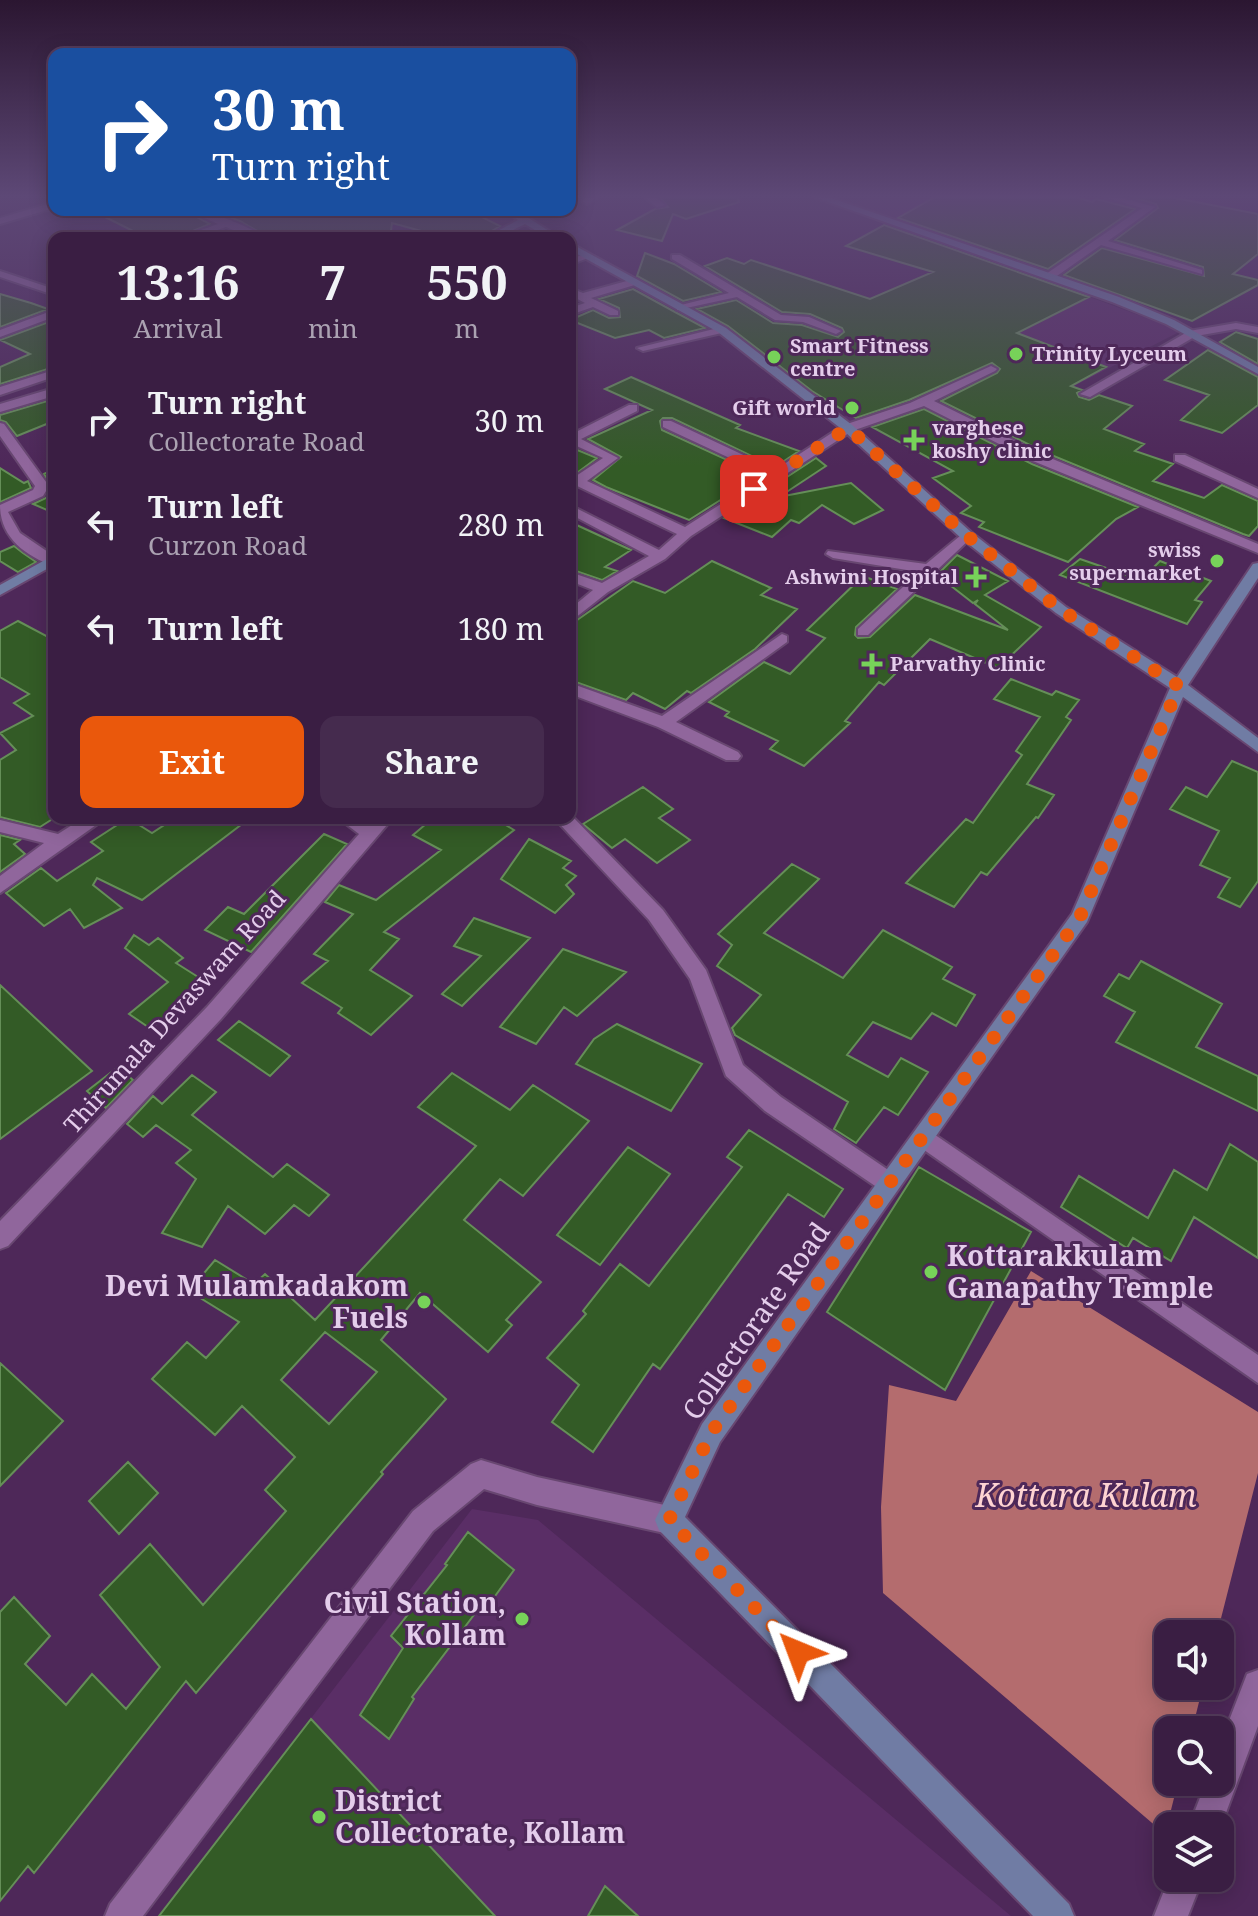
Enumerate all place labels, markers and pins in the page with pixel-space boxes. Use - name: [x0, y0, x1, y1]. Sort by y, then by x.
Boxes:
- place label: Smart Fitness centre: [790, 332, 929, 382]
- place label: Trinity Lyceum: [1032, 340, 1187, 367]
- marker: Trinity Lyceum: [1007, 345, 1025, 363]
- marker: Smart Fitness centre: [765, 348, 783, 366]
- place label: Gift world: [732, 394, 836, 421]
- marker: Gift world: [843, 399, 861, 417]
- place label: varghese koshy clinic: [932, 414, 1052, 464]
- marker: varghese koshy clinic: [903, 429, 925, 451]
- pin: [720, 455, 788, 523]
- place label: swiss supermarket: [1069, 536, 1201, 586]
- marker: swiss supermarket: [1208, 552, 1226, 570]
- place label: Ashwini Hospital: [785, 563, 958, 590]
- marker: Ashwini Hospital: [965, 566, 987, 588]
- place label: Parvathy Clinic: [890, 650, 1046, 677]
- marker: Parvathy Clinic: [861, 653, 883, 675]
- place label: Kottarakkulam Ganapathy Temple: [947, 1236, 1213, 1306]
- marker: Kottarakkulam Ganapathy Temple: [922, 1263, 940, 1281]
- place label: Devi Mulamkadakom Fuels: [105, 1266, 408, 1336]
- marker: Devi Mulamkadakom Fuels: [415, 1293, 433, 1311]
- place label: Civil Station, Kollam: [324, 1583, 506, 1653]
- marker: Civil Station, Kollam: [513, 1610, 531, 1628]
- place label: District Collectorate, Kollam: [335, 1781, 625, 1851]
- marker: District Collectorate, Kollam: [310, 1808, 328, 1826]

